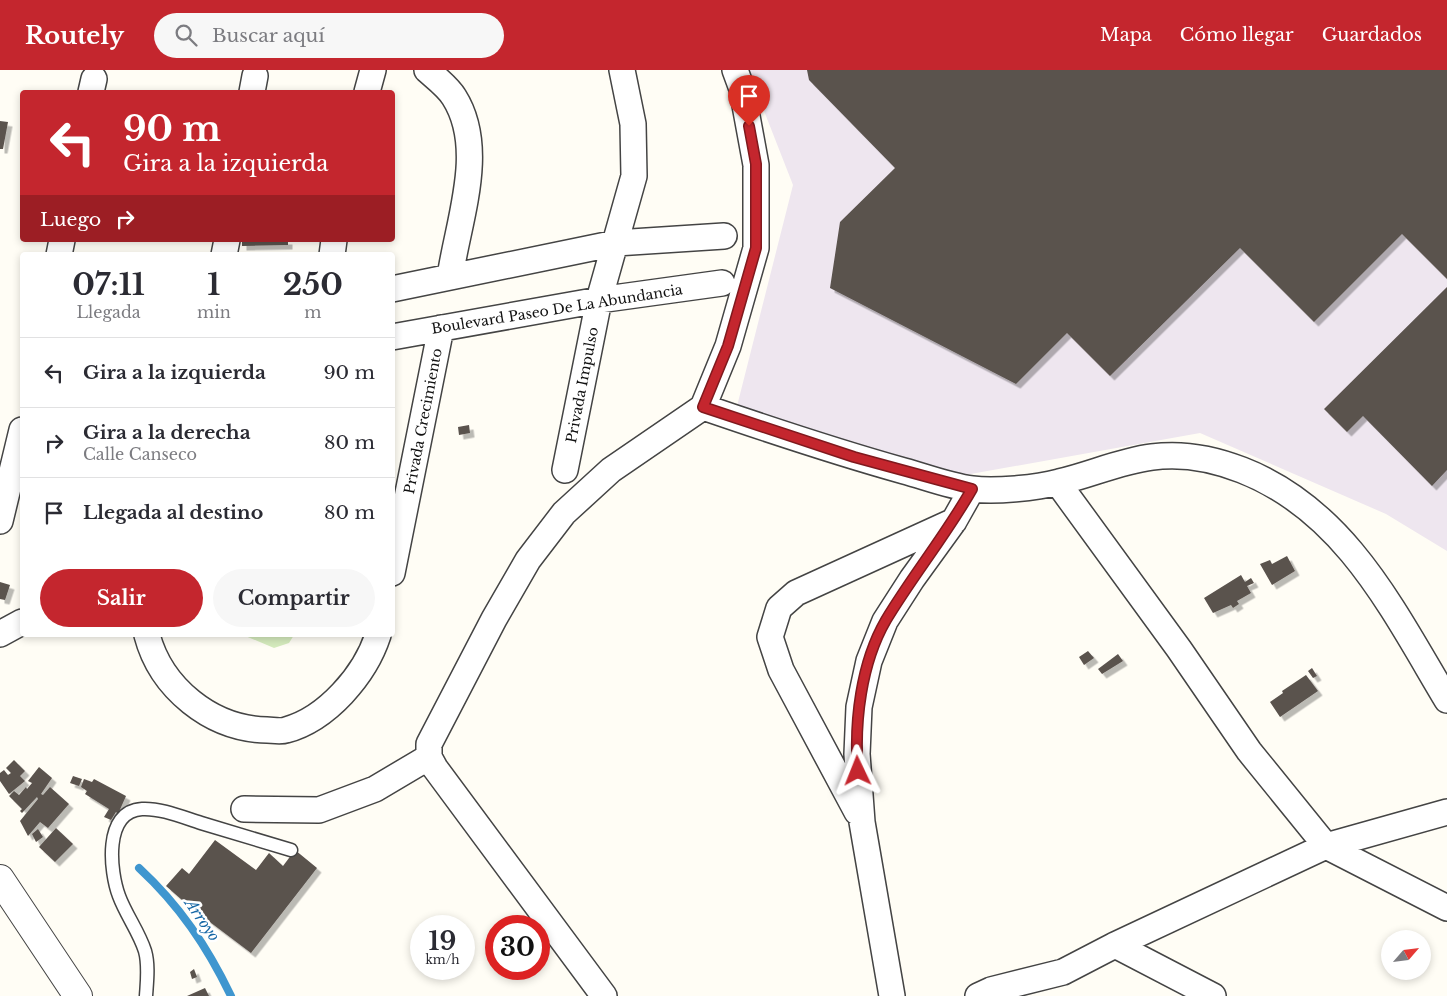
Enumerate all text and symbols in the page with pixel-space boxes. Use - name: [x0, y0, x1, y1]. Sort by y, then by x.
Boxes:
- search box: [154, 13, 504, 58]
- text: Routely: [25, 21, 124, 50]
- icon: search: [172, 21, 200, 49]
- text: Buscar aquí: [212, 24, 325, 47]
- text: Mapa: [1100, 24, 1152, 46]
- text: Cómo llegar: [1180, 24, 1294, 46]
- text: Guardados: [1322, 24, 1422, 46]
- pin: [728, 75, 770, 126]
- icon: arrive: [735, 82, 763, 110]
- text: 90 m: [123, 107, 221, 150]
- icon: left: [40, 110, 105, 175]
- text: Gira a la izquierda: [123, 150, 328, 177]
- icon: right: [111, 205, 139, 233]
- text: Luego: [40, 208, 101, 231]
- text: 07:11: [72, 266, 145, 303]
- text: 1: [207, 266, 220, 303]
- text: 250: [283, 266, 343, 303]
- street label: Boulevard Paseo De La Abundancia: [430, 280, 684, 338]
- text: Llegada: [76, 302, 141, 322]
- text: min: [197, 302, 231, 322]
- text: m: [304, 302, 321, 322]
- street label: Privada Impulso: [562, 325, 602, 445]
- street label: Privada Crecimiento: [400, 347, 446, 495]
- icon: left: [40, 359, 68, 387]
- text: Gira a la izquierda: [83, 361, 266, 384]
- text: 90 m: [323, 361, 375, 384]
- text: Gira a la derecha: [83, 421, 251, 444]
- icon: right: [40, 429, 68, 457]
- text: 80 m: [324, 431, 375, 454]
- text: Calle Canseco: [83, 444, 197, 464]
- icon: arrive: [40, 499, 68, 527]
- text: Llegada al destino: [83, 501, 263, 524]
- text: 80 m: [324, 501, 375, 524]
- button: Salir: [40, 569, 203, 627]
- button: Compartir: [213, 569, 375, 627]
- position arrow: [831, 744, 883, 796]
- water label: Arroyo: [180, 893, 224, 945]
- speed limit sign: 30: [485, 915, 550, 980]
- text: 19: [429, 926, 456, 957]
- north arrow: [1381, 930, 1431, 980]
- map controls: [1381, 930, 1431, 980]
- text: km/h: [425, 952, 460, 967]

